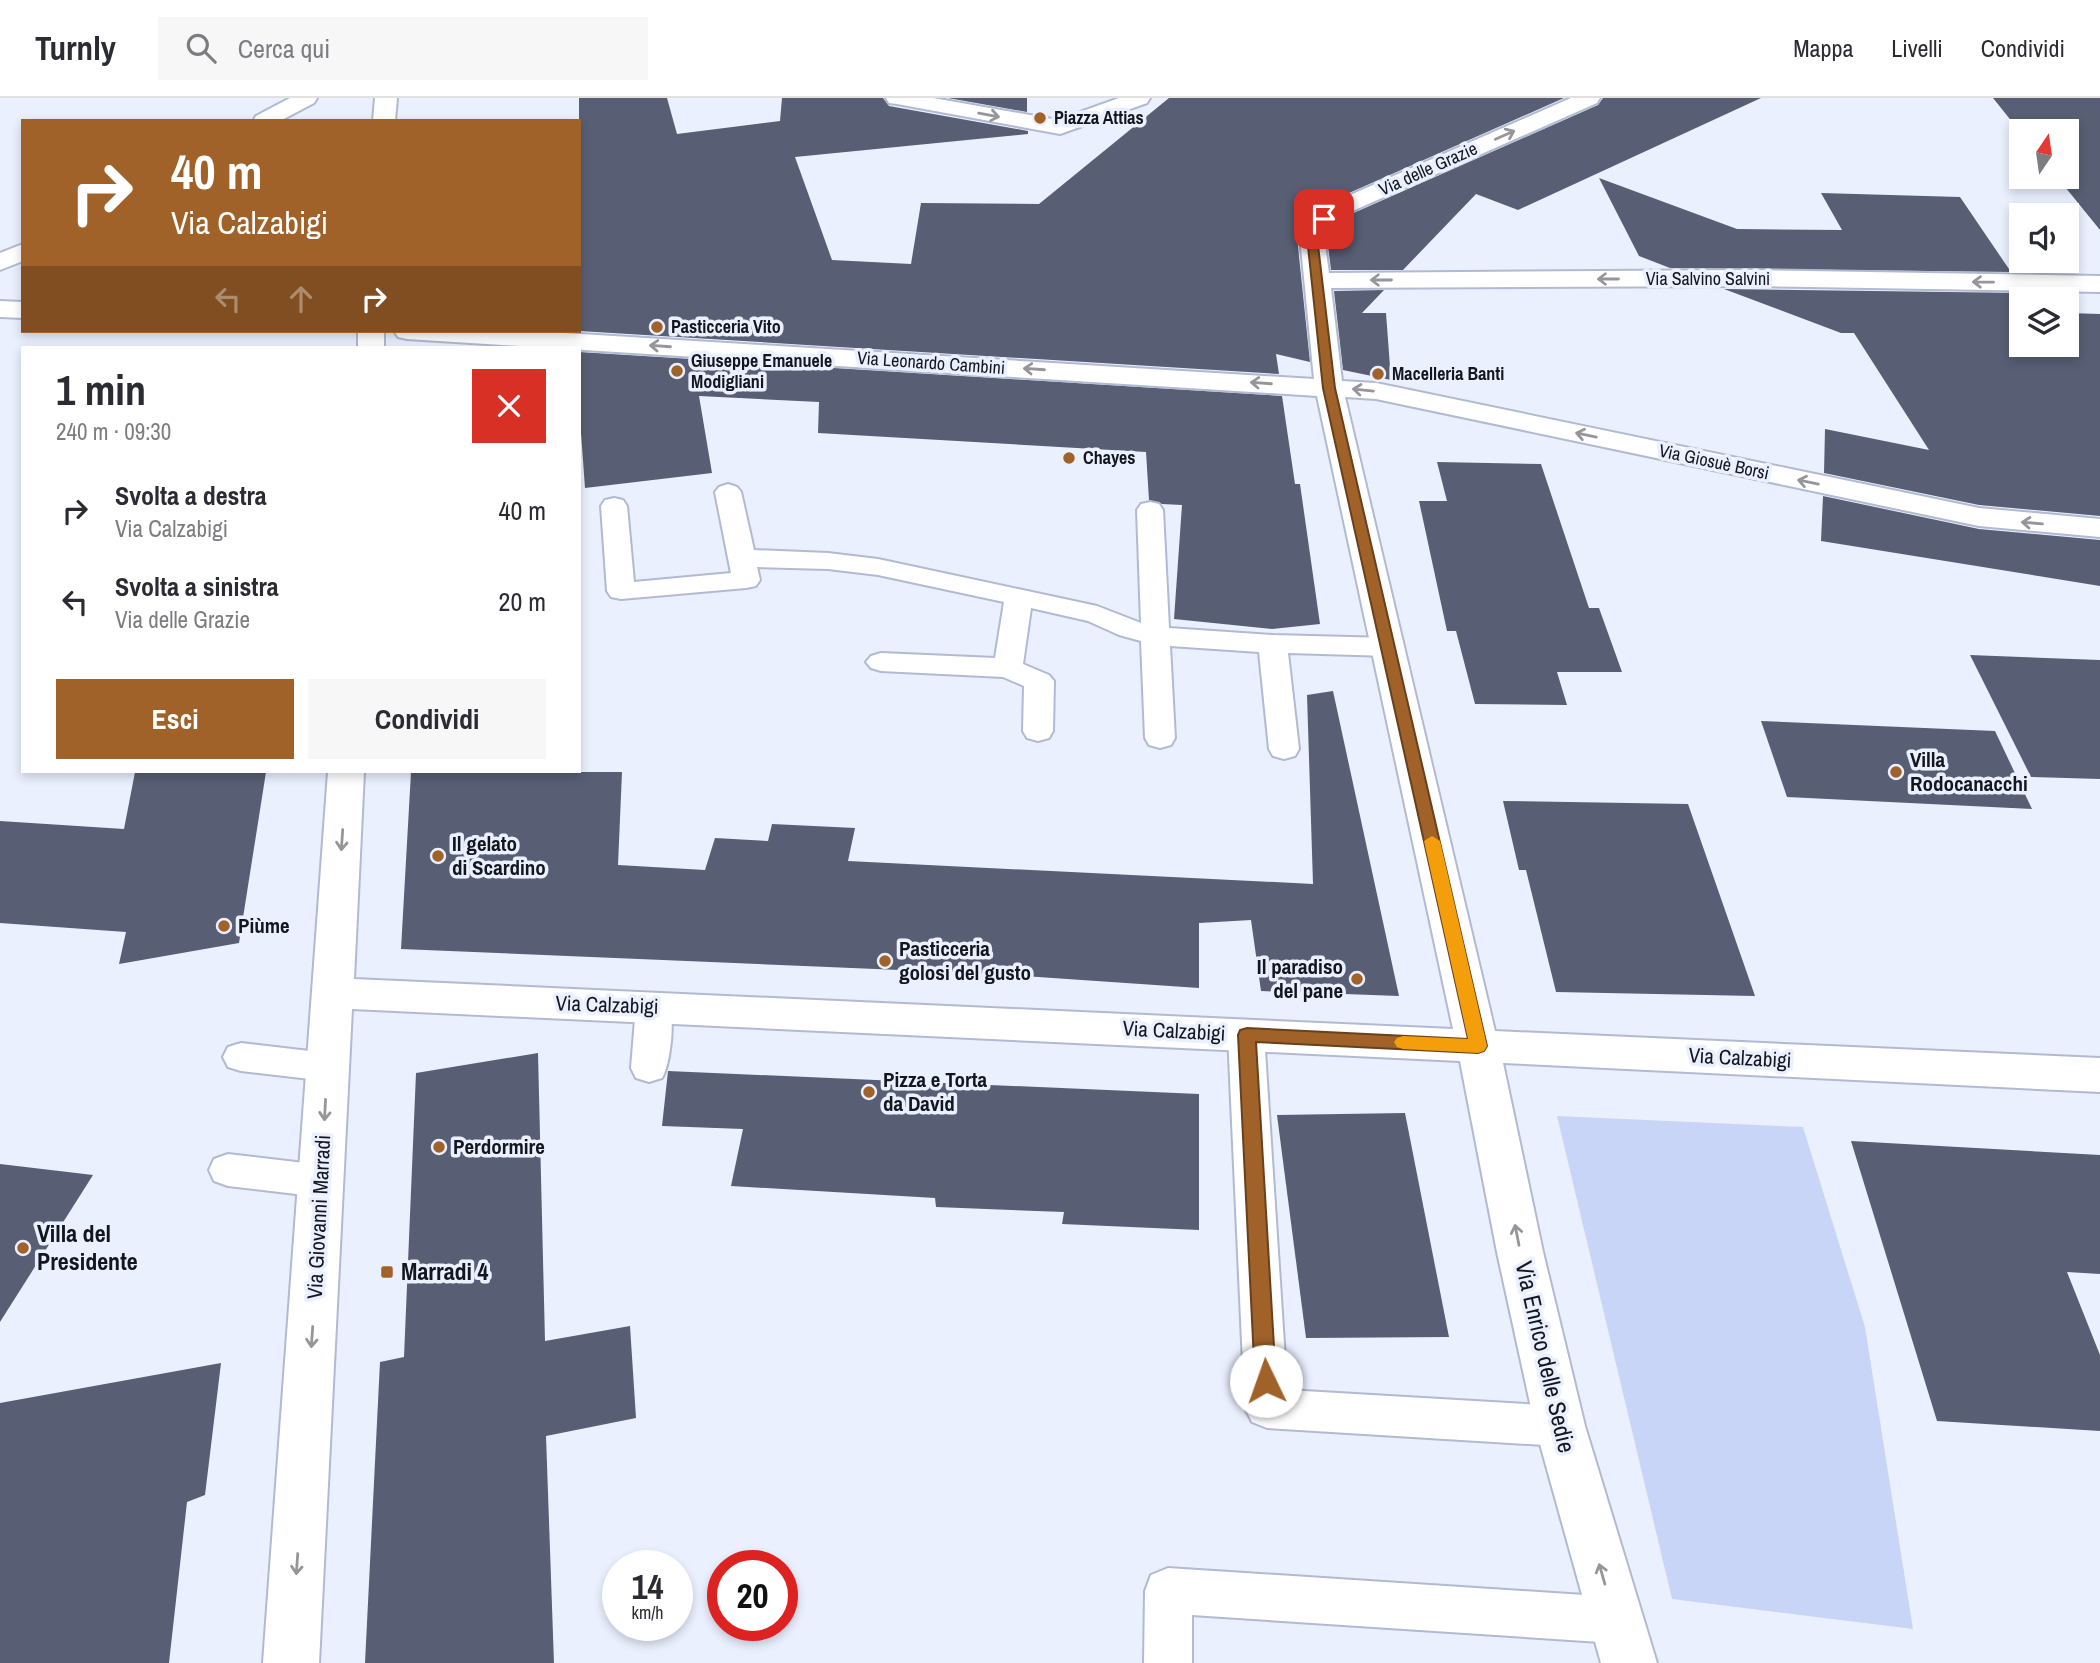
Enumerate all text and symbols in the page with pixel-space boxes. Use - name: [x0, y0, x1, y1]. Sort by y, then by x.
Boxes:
- search box: [158, 17, 648, 80]
- text: Turnly: [35, 26, 116, 70]
- icon: search: [182, 29, 220, 67]
- text: Cerca qui: [238, 31, 330, 66]
- text: Mappa: [1793, 32, 1853, 64]
- text: Livelli: [1891, 32, 1943, 64]
- text: Condividi: [1981, 32, 2065, 64]
- place label: Piazza Attias: [1054, 105, 1144, 130]
- one-way arrow: [977, 108, 999, 122]
- marker: Piazza Attias: [1032, 110, 1048, 126]
- north arrow: [2009, 119, 2079, 189]
- map controls: [2009, 119, 2079, 357]
- one-way arrow: [1493, 128, 1515, 141]
- street label: Via delle Grazie: [1374, 136, 1481, 201]
- text: 40 m: [171, 138, 263, 204]
- icon: right: [56, 147, 147, 238]
- pin: [1294, 189, 1354, 249]
- icon: arrive: [1305, 200, 1343, 238]
- text: Via Calzabigi: [171, 201, 328, 244]
- button: sound: [2009, 203, 2079, 273]
- street label: Via Salvino Salvini: [1646, 266, 1770, 291]
- one-way arrow: [1597, 272, 1620, 286]
- one-way arrow: [1370, 274, 1393, 287]
- one-way arrow: [1972, 275, 1995, 288]
- icon: left: [209, 280, 247, 318]
- icon: ahead: [282, 280, 320, 318]
- icon: right: [355, 280, 393, 318]
- button: layers: [2009, 287, 2079, 357]
- place label: Pasticceria Vito: [671, 314, 781, 339]
- marker: Pasticceria Vito: [649, 319, 665, 335]
- one-way arrow: [649, 340, 672, 353]
- street label: Via Leonardo Cambini: [856, 345, 1006, 380]
- place label: Giuseppe Emanuele Modigliani: [691, 348, 832, 394]
- place label: Macelleria Banti: [1392, 361, 1504, 386]
- text: 1 min: [56, 362, 146, 418]
- marker: Giuseppe Emanuele Modigliani: [669, 363, 685, 379]
- one-way arrow: [1022, 363, 1045, 376]
- marker: Macelleria Banti: [1370, 366, 1386, 382]
- button: close: [472, 369, 546, 443]
- one-way arrow: [1250, 377, 1273, 390]
- one-way arrow: [1352, 383, 1375, 396]
- text: 240 m · 09:30: [56, 416, 171, 447]
- one-way arrow: [1575, 428, 1598, 442]
- street label: Via Giosuè Borsi: [1657, 438, 1772, 485]
- place label: Chayes: [1083, 445, 1136, 470]
- marker: Chayes: [1061, 450, 1077, 466]
- one-way arrow: [1797, 474, 1820, 488]
- text: Svolta a destra: [115, 478, 267, 513]
- icon: right: [56, 492, 94, 530]
- text: 40 m: [499, 493, 546, 528]
- text: Via Calzabigi: [115, 513, 228, 544]
- one-way arrow: [2021, 516, 2044, 529]
- text: Svolta a sinistra: [115, 569, 279, 604]
- icon: left: [56, 583, 94, 621]
- text: 20 m: [499, 584, 546, 619]
- text: Via delle Grazie: [115, 604, 250, 635]
- button: Esci: [56, 679, 294, 759]
- button: Condividi: [308, 679, 546, 759]
- place label: Villa Rodocanacchi: [1910, 745, 2028, 798]
- marker: Villa Rodocanacchi: [1888, 764, 1904, 780]
- one-way arrow: [335, 828, 348, 851]
- place label: Il gelato di Scardino: [452, 829, 546, 882]
- marker: Il gelato di Scardino: [430, 848, 446, 864]
- place label: Piùme: [238, 911, 290, 940]
- marker: Piùme: [216, 918, 232, 934]
- place label: Pasticceria golosi del gusto: [899, 934, 1031, 987]
- place label: Il paradiso del pane: [1257, 952, 1343, 1005]
- marker: Pasticceria golosi del gusto: [877, 953, 893, 969]
- marker: Il paradiso del pane: [1349, 971, 1365, 987]
- street label: Via Calzabigi: [555, 988, 659, 1021]
- street label: Via Calzabigi: [1122, 1013, 1226, 1048]
- street label: Via Calzabigi: [1688, 1040, 1792, 1075]
- place label: Pizza e Torta da David: [883, 1065, 987, 1118]
- marker: Pizza e Torta da David: [861, 1084, 877, 1100]
- one-way arrow: [318, 1099, 331, 1121]
- place label: Perdormire: [453, 1132, 545, 1161]
- street label: Via Giovanni Marradi: [300, 1134, 337, 1300]
- marker: Perdormire: [431, 1139, 447, 1155]
- place label: Villa del Presidente: [37, 1217, 138, 1277]
- one-way arrow: [1509, 1224, 1523, 1247]
- marker: Villa del Presidente: [15, 1240, 31, 1256]
- place label: Marradi 4: [401, 1255, 489, 1287]
- street label: Via Enrico delle Sedie: [1508, 1258, 1584, 1456]
- marker: Marradi 4: [379, 1264, 395, 1280]
- one-way arrow: [305, 1326, 318, 1349]
- position arrow: [1229, 1344, 1303, 1418]
- speed limit sign: 20: [707, 1550, 798, 1641]
- one-way arrow: [291, 1553, 304, 1576]
- text: 14: [632, 1563, 663, 1610]
- one-way arrow: [1595, 1564, 1608, 1586]
- text: km/h: [632, 1600, 664, 1625]

